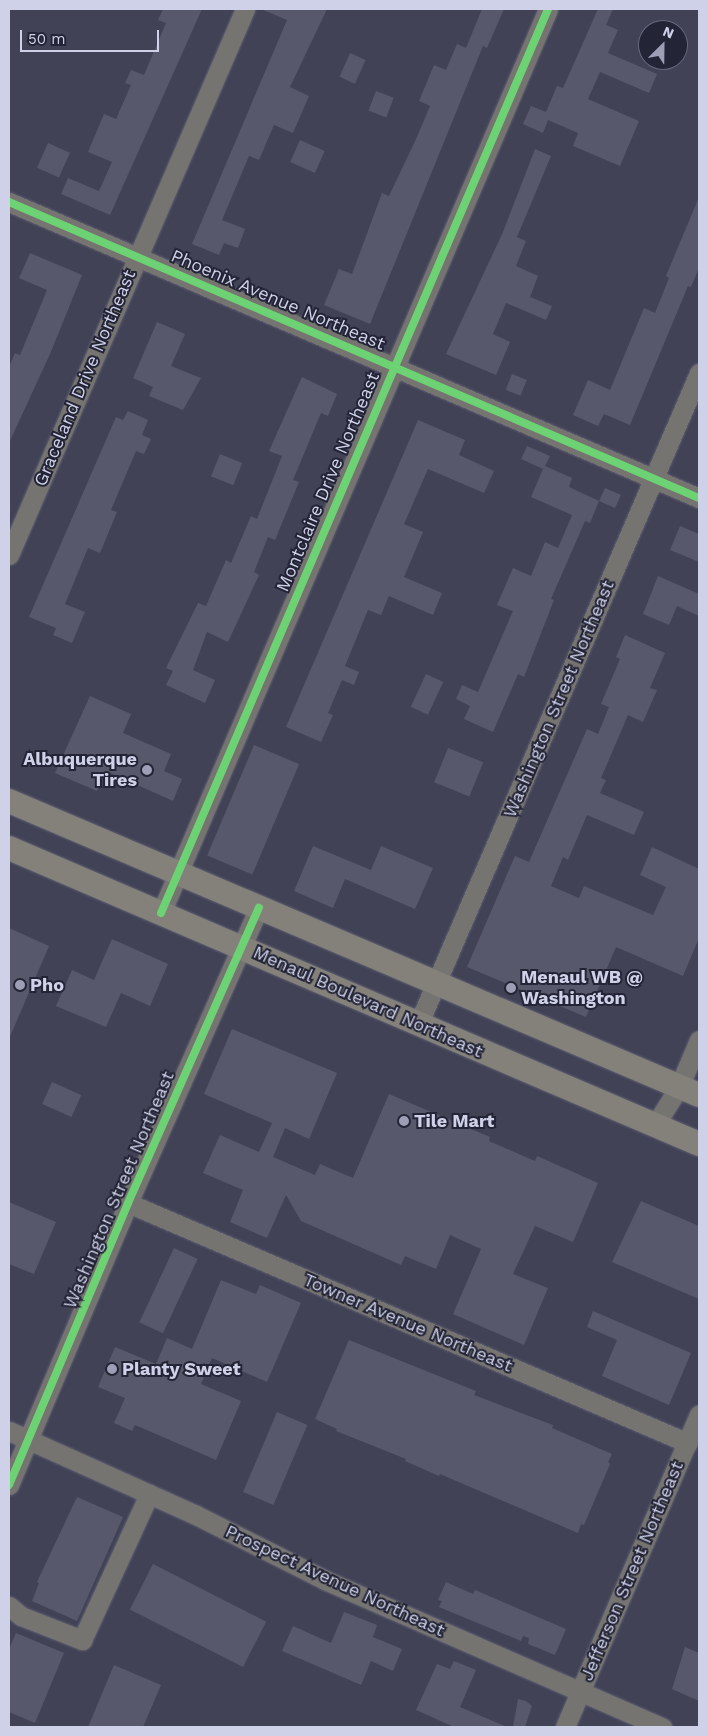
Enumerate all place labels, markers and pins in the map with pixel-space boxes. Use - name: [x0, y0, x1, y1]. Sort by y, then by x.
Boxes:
- place label: Albuquerque Tires: [23, 749, 137, 792]
- marker: Albuquerque Tires: [141, 764, 153, 776]
- place label: Menaul WB @ Washington: [521, 967, 644, 1010]
- place label: Pho: [30, 974, 64, 996]
- marker: Pho: [14, 979, 26, 991]
- marker: Menaul WB @ Washington: [505, 982, 517, 994]
- place label: Tile Mart: [414, 1110, 494, 1132]
- marker: Tile Mart: [398, 1115, 410, 1127]
- place label: Planty Sweet: [122, 1358, 241, 1380]
- marker: Planty Sweet: [106, 1363, 118, 1375]

